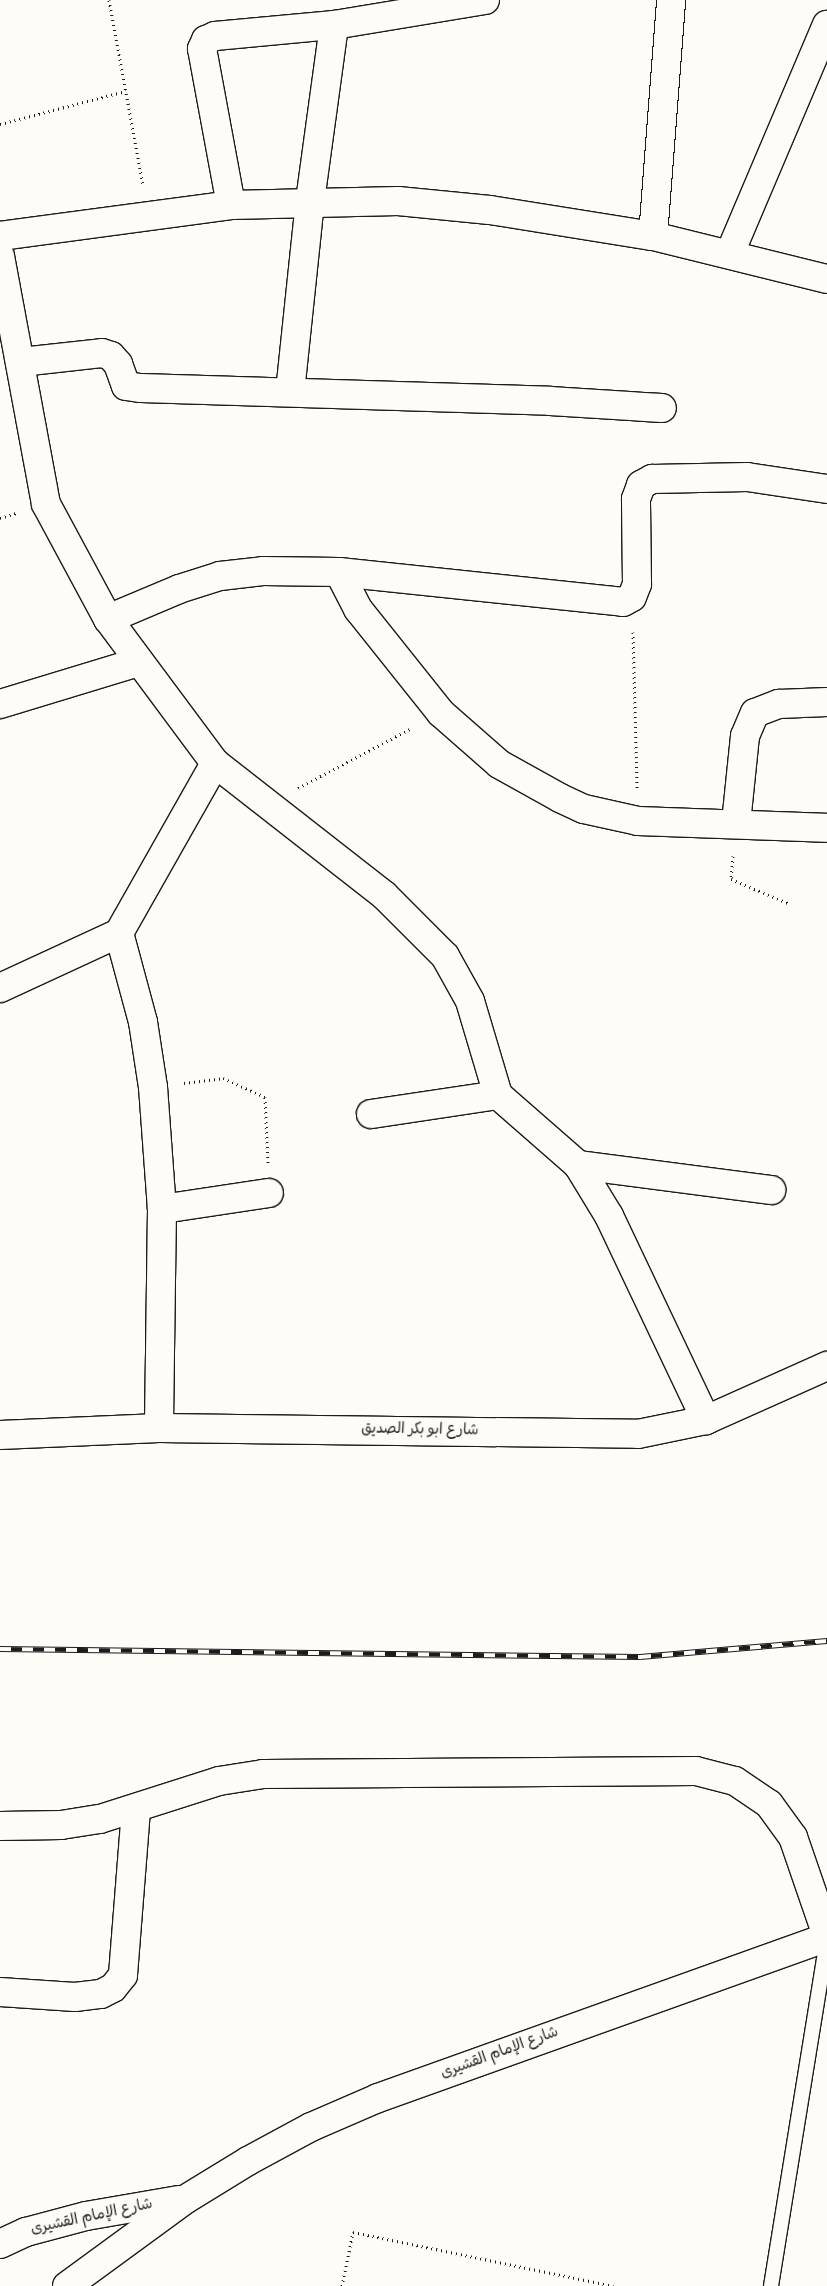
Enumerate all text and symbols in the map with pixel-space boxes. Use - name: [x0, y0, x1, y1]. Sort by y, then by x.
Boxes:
- street label: شارع ابو بكر الصديق: [361, 1421, 479, 1441]
- street label: شارع الإمام القشيرى: [439, 2024, 561, 2084]
- street label: شارع الإمام القشيرى: [29, 2196, 155, 2240]

